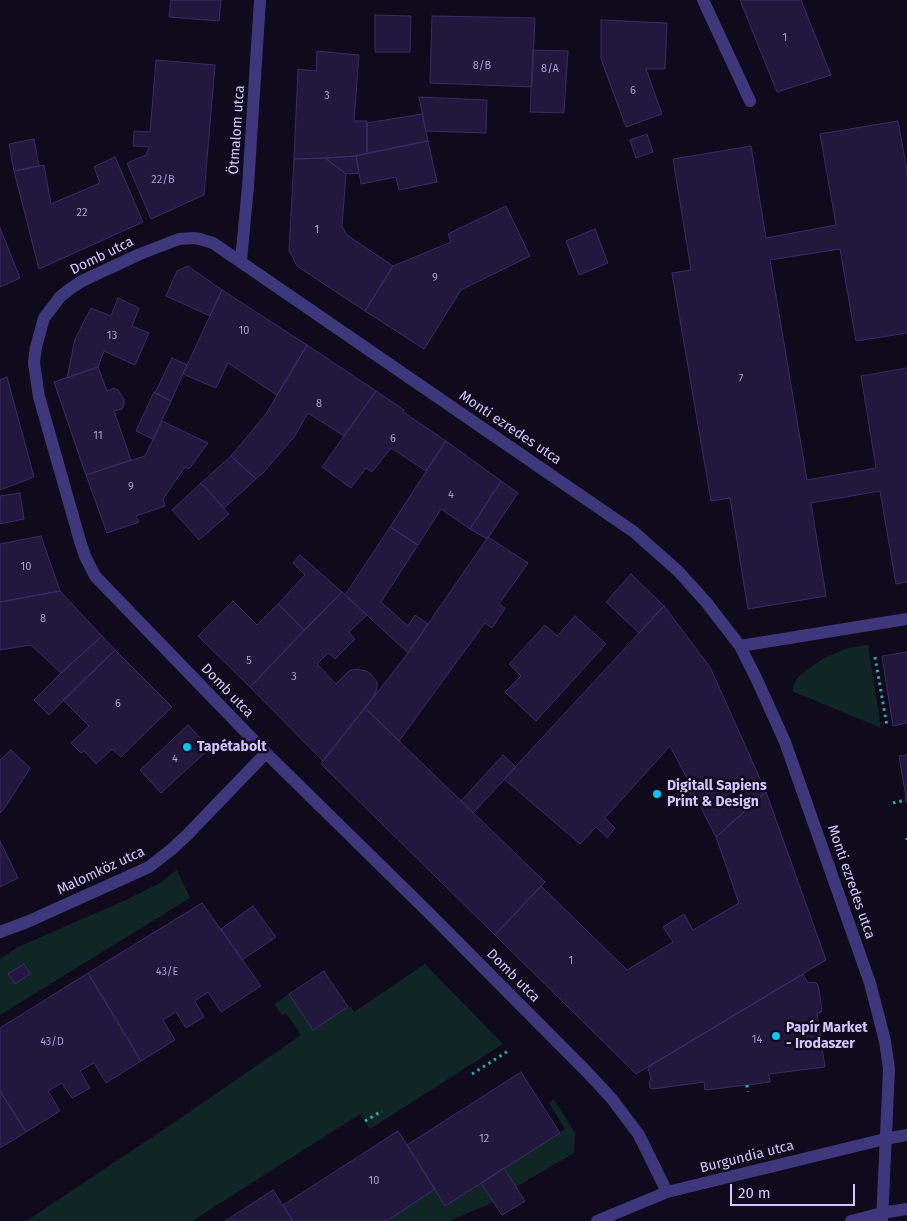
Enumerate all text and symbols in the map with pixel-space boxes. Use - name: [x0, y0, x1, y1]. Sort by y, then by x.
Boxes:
- house number: 1: [783, 31, 787, 45]
- house number: 8/B: [473, 59, 491, 73]
- house number: 8/A: [541, 62, 559, 76]
- house number: 6: [630, 84, 636, 98]
- street label: Ötmalom utca: [226, 85, 248, 175]
- house number: 3: [324, 89, 330, 103]
- house number: 22/B: [151, 173, 175, 187]
- house number: 22: [77, 206, 87, 220]
- house number: 1: [315, 223, 319, 237]
- street label: Domb utca: [68, 233, 136, 279]
- house number: 9: [432, 271, 438, 285]
- house number: 10: [239, 324, 249, 338]
- house number: 13: [107, 329, 117, 343]
- house number: 7: [739, 372, 743, 386]
- street label: Monti ezredes utca: [456, 388, 564, 468]
- house number: 8: [316, 397, 322, 411]
- house number: 11: [93, 429, 103, 443]
- house number: 6: [390, 432, 396, 446]
- house number: 9: [128, 480, 134, 494]
- house number: 4: [448, 488, 454, 502]
- house number: 10: [21, 560, 31, 574]
- house number: 8: [40, 612, 46, 626]
- house number: 5: [246, 654, 252, 668]
- street label: Domb utca: [197, 661, 257, 721]
- house number: 3: [291, 670, 297, 684]
- house number: 6: [115, 697, 121, 711]
- place label: Tapétabolt: [197, 739, 267, 755]
- marker: Tapétabolt: [181, 741, 193, 753]
- house number: 4: [172, 752, 178, 766]
- place label: Digitall Sapiens Print & Design: [667, 778, 767, 810]
- marker: Digitall Sapiens Print & Design: [651, 788, 663, 800]
- street label: Monti ezredes utca: [824, 823, 878, 941]
- street label: Malomköz utca: [55, 843, 147, 899]
- street label: Domb utca: [483, 946, 543, 1006]
- house number: 1: [569, 954, 573, 968]
- house number: 43/E: [156, 965, 178, 979]
- place label: Papír Market - Irodaszer: [786, 1020, 868, 1052]
- marker: Papír Market - Irodaszer: [770, 1030, 782, 1042]
- house number: 14: [752, 1033, 762, 1047]
- house number: 43/D: [40, 1035, 64, 1049]
- house number: 12: [479, 1132, 489, 1146]
- street label: Burgundia utca: [698, 1137, 796, 1177]
- house number: 10: [369, 1174, 379, 1188]
- scale bar: [732, 1174, 857, 1206]
- text: 20 m: [738, 1184, 771, 1202]

